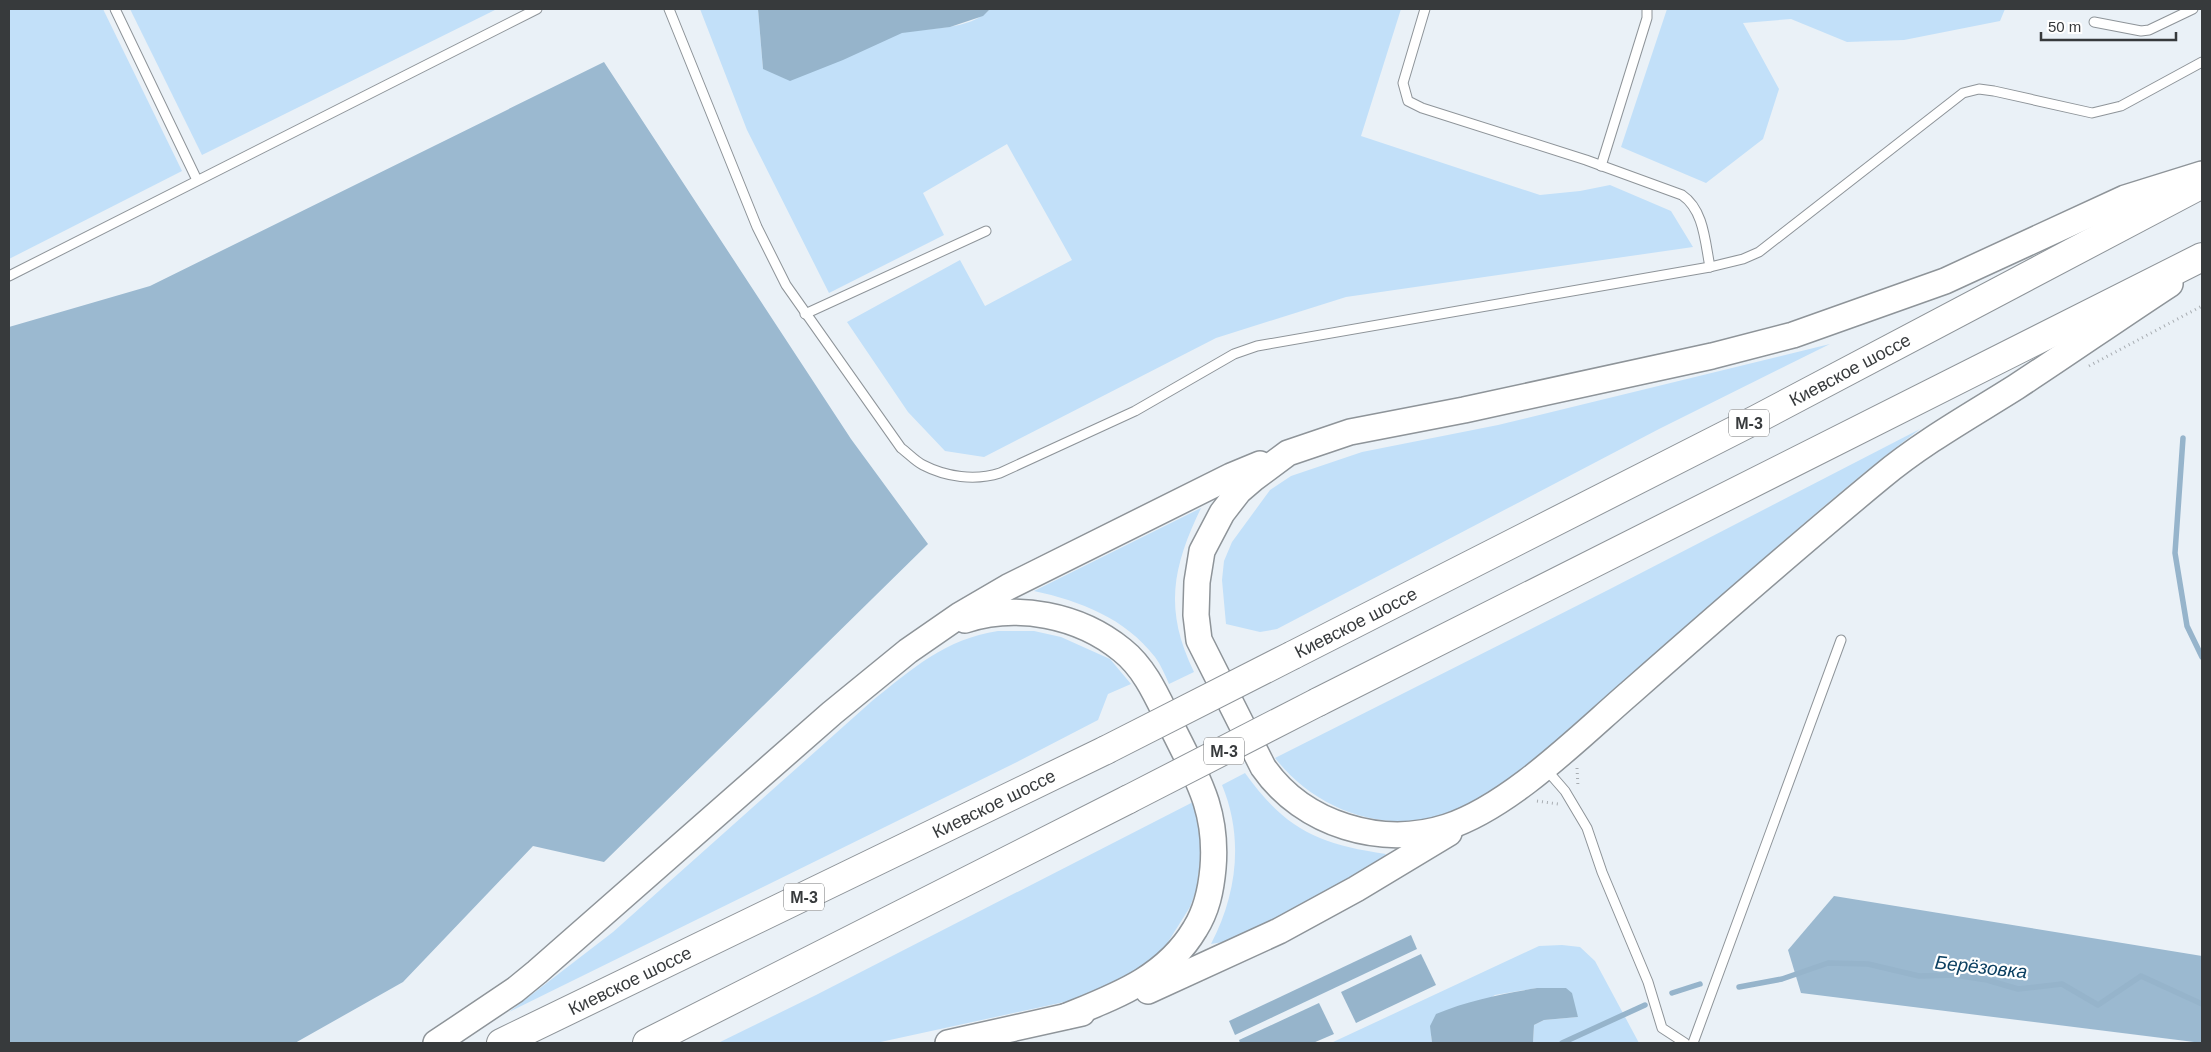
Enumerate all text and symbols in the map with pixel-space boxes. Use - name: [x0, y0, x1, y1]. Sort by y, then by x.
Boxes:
- scale bar: [2041, 10, 2176, 42]
- text: 50 m: [2048, 18, 2081, 35]
- street label: Киевское шоссе: [1786, 330, 1914, 410]
- road number: М-3: [1729, 409, 1769, 436]
- street label: Киевское шоссе: [1292, 584, 1420, 662]
- road number: М-3: [1204, 738, 1244, 764]
- street label: Киевское шоссе: [929, 766, 1059, 842]
- road number: М-3: [784, 884, 824, 910]
- street label: Киевское шоссе: [565, 943, 695, 1019]
- water label: Берёзовка: [1934, 952, 2028, 982]

